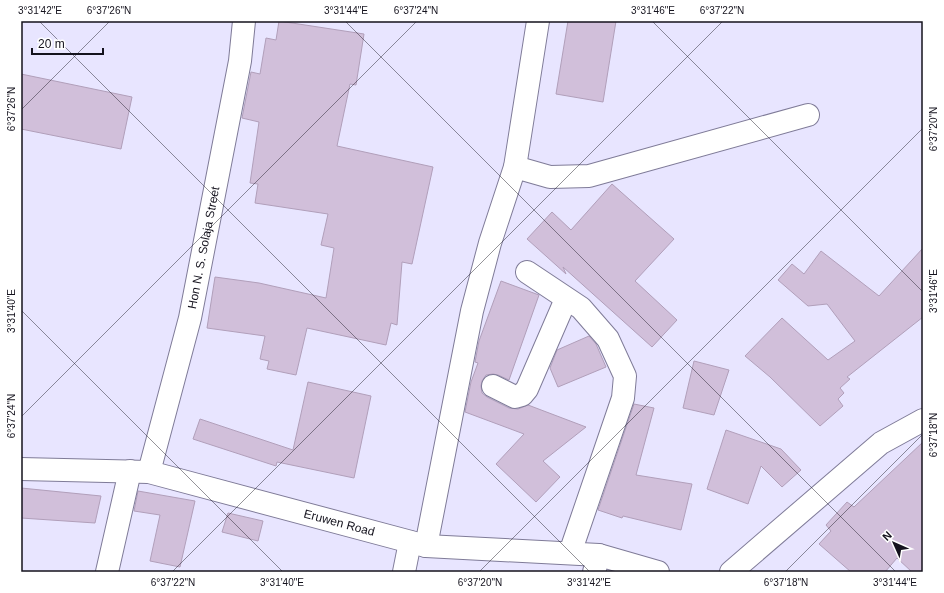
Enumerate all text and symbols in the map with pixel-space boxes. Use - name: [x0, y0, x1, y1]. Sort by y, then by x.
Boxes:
- text: 3°31'42"E: [18, 5, 62, 16]
- text: 6°37'26"N: [87, 5, 131, 16]
- text: 3°31'44"E: [324, 5, 368, 16]
- text: 6°37'24"N: [394, 5, 438, 16]
- text: 3°31'46"E: [631, 5, 675, 16]
- text: 6°37'22"N: [700, 5, 744, 16]
- scale bar: [32, 30, 103, 56]
- text: 20 m: [38, 37, 65, 51]
- text: 6°37'26"N: [6, 87, 17, 131]
- text: 6°37'20"N: [928, 107, 939, 151]
- street label: Hon N. S. Solaja Street: [185, 185, 223, 310]
- text: 3°31'46"E: [928, 269, 939, 313]
- text: 3°31'40"E: [6, 289, 17, 333]
- text: 6°37'24"N: [6, 394, 17, 438]
- text: 6°37'18"N: [928, 413, 939, 457]
- street label: Eruwen Road: [302, 507, 376, 539]
- north arrow: [874, 523, 914, 563]
- text: N: [880, 529, 894, 543]
- text: 6°37'22"N: [151, 577, 195, 588]
- text: 3°31'40"E: [260, 577, 304, 588]
- text: 6°37'20"N: [458, 577, 502, 588]
- text: 3°31'42"E: [567, 577, 611, 588]
- text: 6°37'18"N: [764, 577, 808, 588]
- text: 3°31'44"E: [873, 577, 917, 588]

